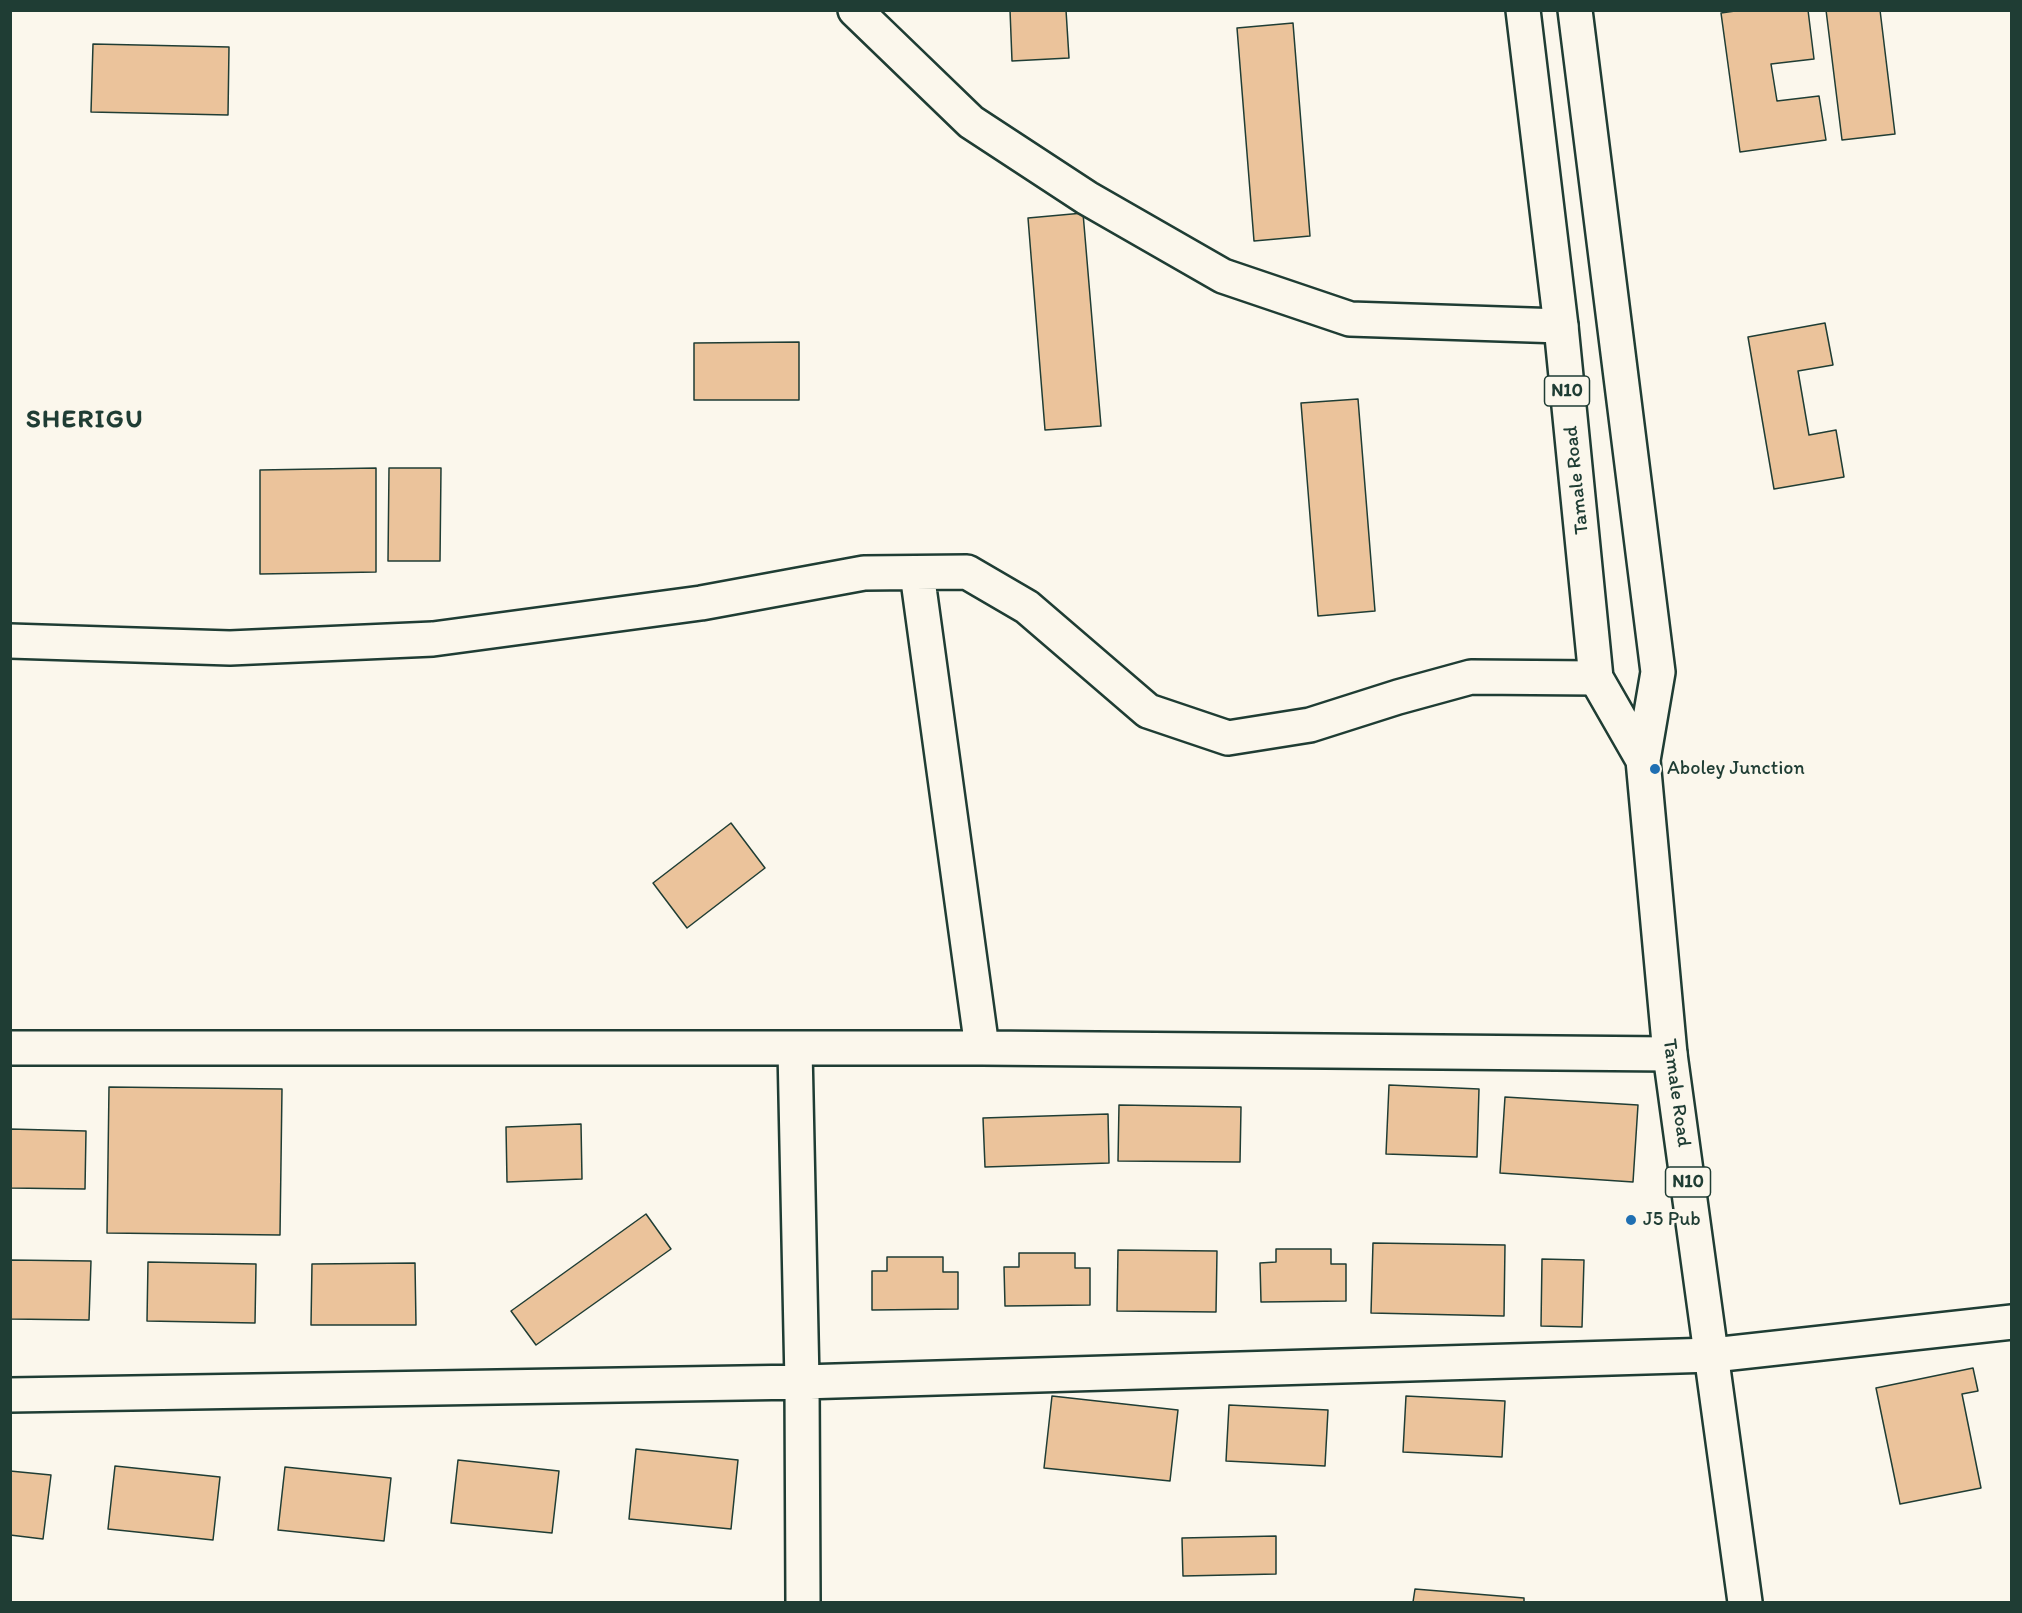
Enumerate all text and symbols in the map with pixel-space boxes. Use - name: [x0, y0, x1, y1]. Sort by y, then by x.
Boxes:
- road number: N10: [1544, 376, 1590, 406]
- district label: SHERIGU: [27, 404, 143, 436]
- street label: Tamale Road: [1559, 424, 1595, 536]
- place label: Aboley Junction: [1667, 757, 1805, 781]
- marker: Aboley Junction: [1648, 762, 1662, 776]
- street label: Tamale Road: [1657, 1037, 1695, 1149]
- road number: N10: [1666, 1167, 1710, 1197]
- place label: J5 Pub: [1643, 1208, 1701, 1232]
- marker: J5 Pub: [1624, 1213, 1638, 1227]

